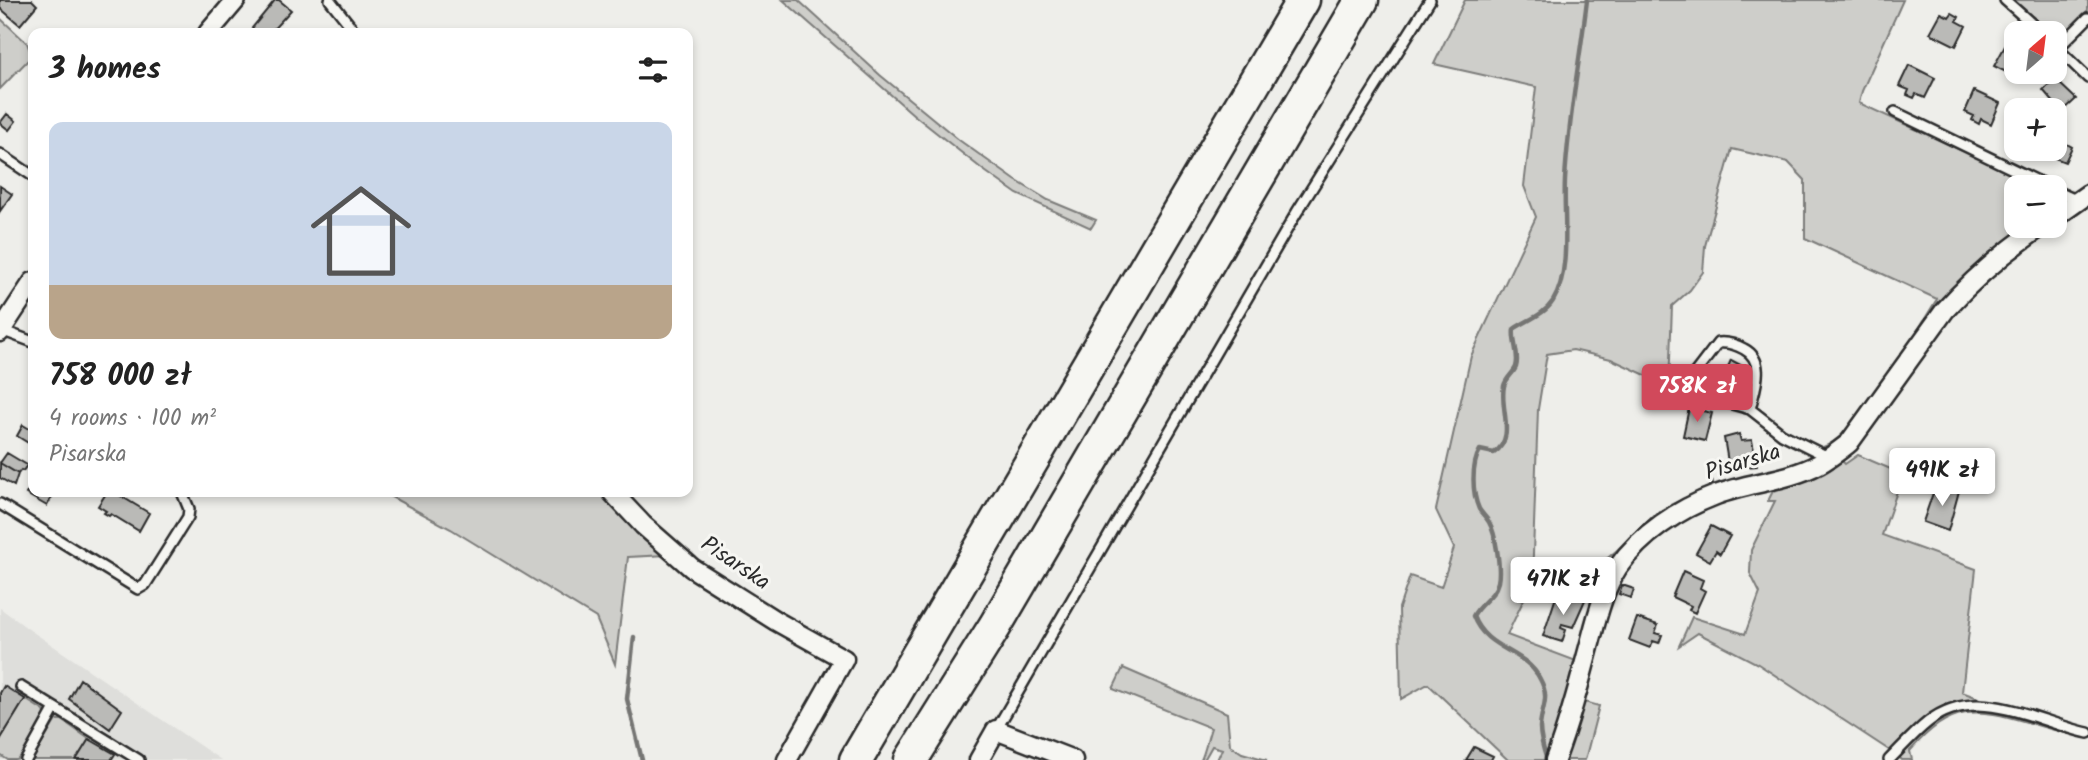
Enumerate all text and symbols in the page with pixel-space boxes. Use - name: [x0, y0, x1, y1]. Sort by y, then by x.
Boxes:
- north arrow: [2004, 21, 2067, 84]
- map controls: [2004, 21, 2067, 238]
- text: 3 homes: [49, 46, 161, 94]
- icon: filters: [634, 51, 672, 89]
- button: +: [2004, 98, 2067, 161]
- icon: home: [298, 168, 424, 294]
- button: −: [2004, 175, 2067, 238]
- text: 758 000 zł: [49, 353, 191, 401]
- pin: 758K zł: [1632, 364, 1762, 424]
- text: 758K zł: [1658, 369, 1736, 405]
- text: 4 rooms · 100 m²: [49, 401, 216, 437]
- street label: Pisarska: [1701, 434, 1785, 492]
- text: Pisarska: [49, 437, 127, 473]
- pin: 491K zł: [1877, 448, 2007, 508]
- text: 491K zł: [1905, 453, 1979, 489]
- street label: Pisarska: [693, 527, 777, 601]
- pin: 471K zł: [1498, 558, 1628, 617]
- text: 471K zł: [1527, 562, 1599, 598]

